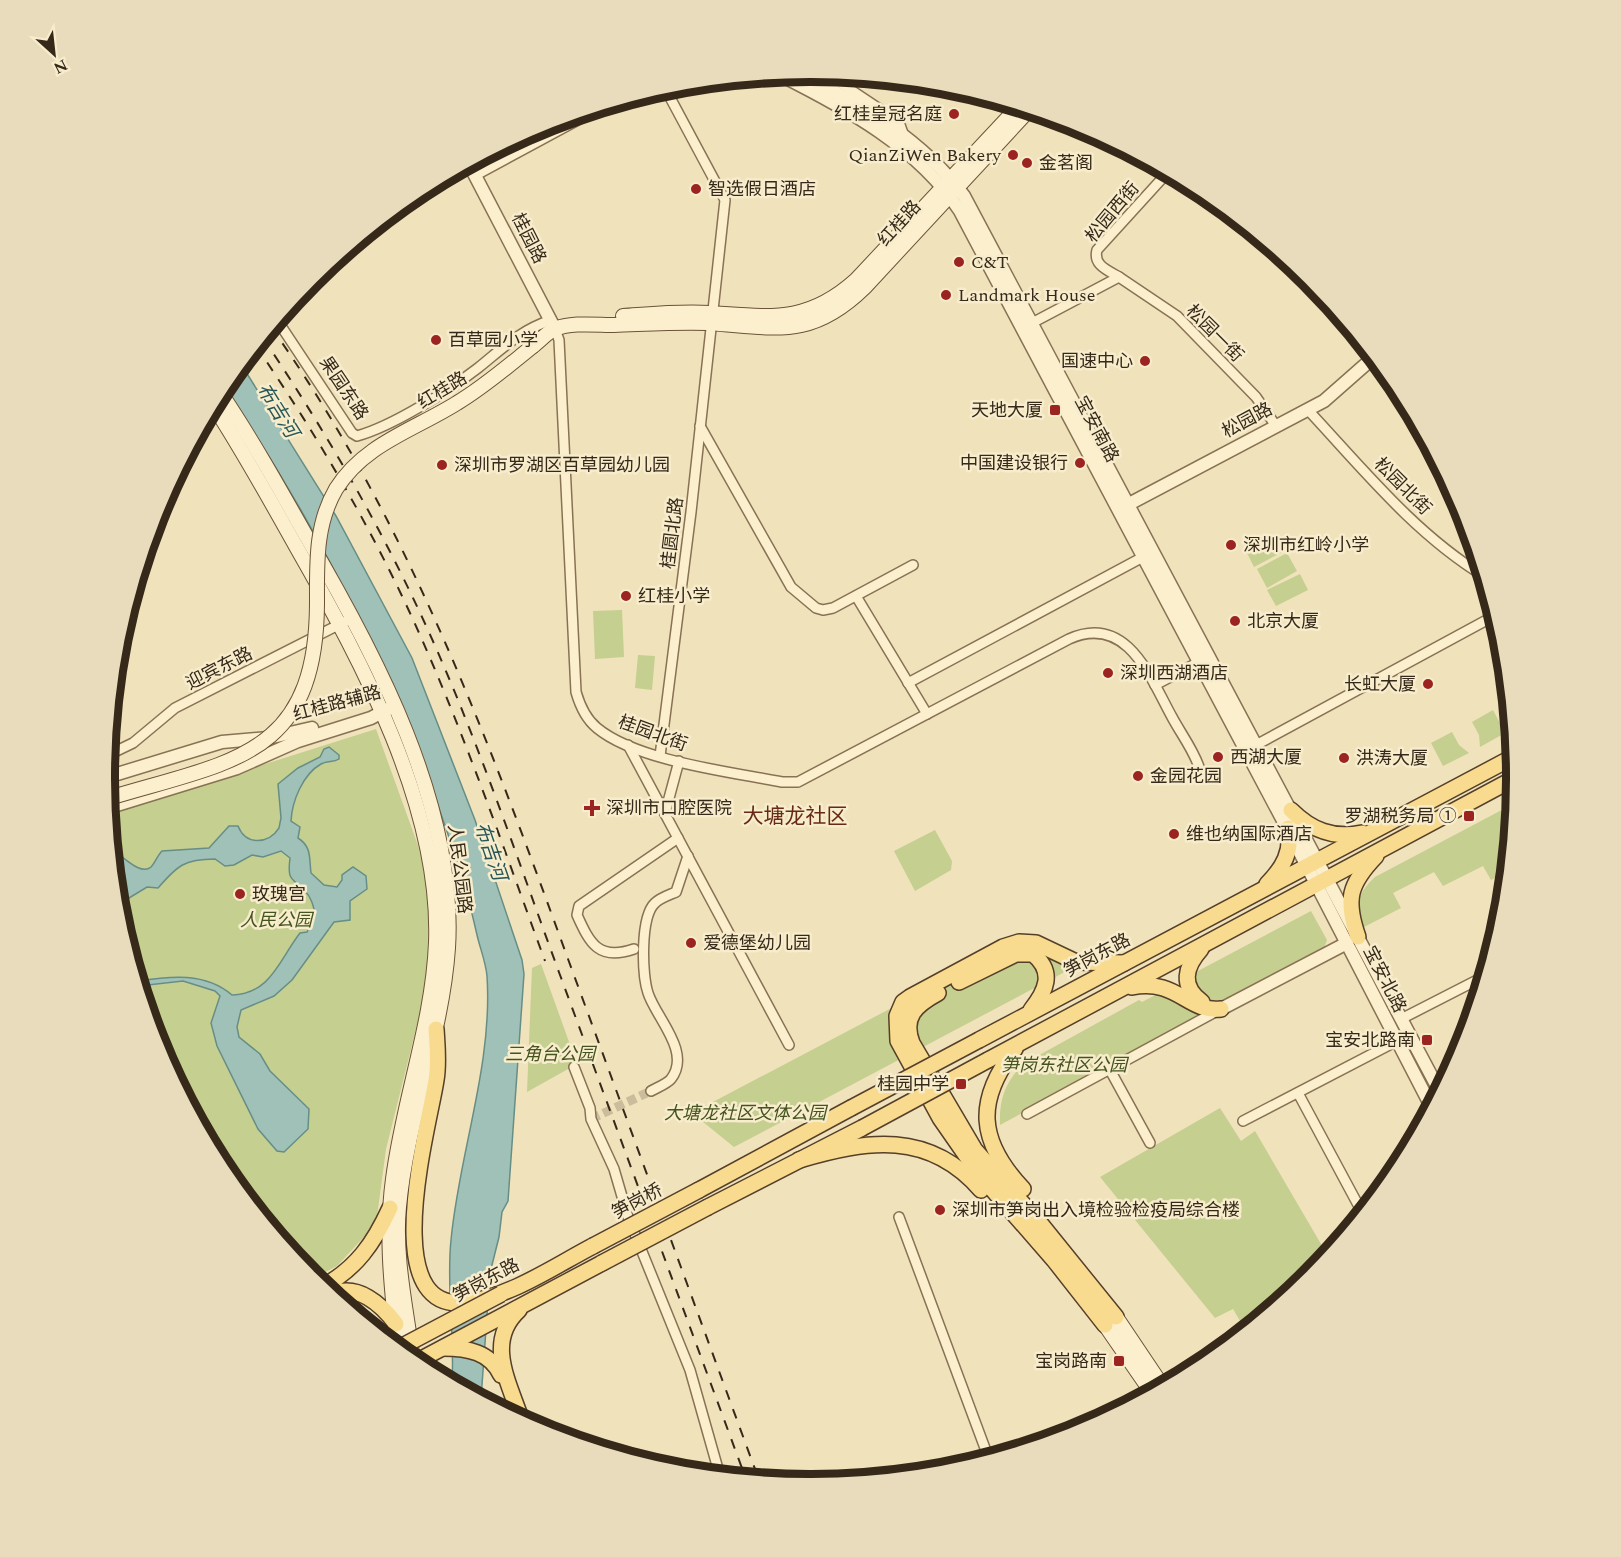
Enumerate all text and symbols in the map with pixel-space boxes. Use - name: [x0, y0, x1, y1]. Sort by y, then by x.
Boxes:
- north arrow: [24, 24, 84, 84]
- text: N: [49, 53, 72, 80]
- place label: 红桂皇冠名庭: [834, 101, 942, 128]
- marker: 红桂皇冠名庭: [947, 107, 961, 121]
- place label: QianZiWen Bakery: [849, 142, 1002, 169]
- marker: QianZiWen Bakery: [1006, 148, 1020, 162]
- place label: 金茗阁: [1039, 150, 1093, 177]
- marker: 金茗阁: [1020, 156, 1034, 170]
- place label: 智选假日酒店: [708, 176, 816, 203]
- street label: 松园西街: [1079, 176, 1146, 249]
- marker: 智选假日酒店: [689, 182, 703, 196]
- street label: 红桂路: [871, 194, 927, 252]
- street label: 桂园路: [504, 208, 553, 268]
- place label: C&T: [971, 249, 1009, 276]
- marker: C&T: [952, 255, 966, 269]
- place label: Landmark House: [958, 282, 1095, 309]
- marker: Landmark House: [939, 288, 953, 302]
- street label: 松园一街: [1180, 298, 1250, 368]
- place label: 百草园小学: [448, 327, 538, 354]
- marker: 百草园小学: [429, 333, 443, 347]
- place label: 国速中心: [1061, 348, 1133, 375]
- street label: 果园东路: [312, 351, 375, 426]
- marker: 国速中心: [1138, 354, 1152, 368]
- street label: 红桂路: [412, 365, 472, 416]
- water label: 布吉河: [249, 377, 308, 447]
- street label: 宝安南路: [1068, 391, 1125, 467]
- street label: 松园路: [1217, 396, 1277, 445]
- place label: 天地大厦: [971, 397, 1043, 424]
- marker: 天地大厦: [1048, 403, 1062, 417]
- place label: 中国建设银行: [960, 450, 1068, 477]
- street label: 松园北街: [1368, 451, 1438, 521]
- place label: 深圳市罗湖区百草园幼儿园: [454, 452, 670, 479]
- marker: 中国建设银行: [1073, 456, 1087, 470]
- marker: 深圳市罗湖区百草园幼儿园: [435, 458, 449, 472]
- street label: 桂圆北路: [655, 496, 690, 570]
- place label: 深圳市红岭小学: [1243, 532, 1369, 559]
- marker: 深圳市红岭小学: [1224, 538, 1238, 552]
- place label: 红桂小学: [638, 583, 710, 610]
- marker: 红桂小学: [619, 589, 633, 603]
- place label: 北京大厦: [1247, 608, 1319, 635]
- marker: 北京大厦: [1228, 614, 1242, 628]
- street label: 迎宾东路: [181, 640, 257, 697]
- place label: 深圳西湖酒店: [1120, 660, 1228, 687]
- marker: 深圳西湖酒店: [1101, 666, 1115, 680]
- place label: 长虹大厦: [1344, 671, 1416, 698]
- marker: 长虹大厦: [1421, 677, 1435, 691]
- street label: 红桂路辅路: [290, 679, 384, 728]
- street label: 桂园北街: [614, 708, 691, 758]
- place label: 西湖大厦: [1230, 744, 1302, 771]
- place label: 洪涛大厦: [1356, 745, 1428, 772]
- marker: 西湖大厦: [1211, 750, 1225, 764]
- marker: 洪涛大厦: [1337, 751, 1351, 765]
- place label: 金园花园: [1150, 763, 1222, 790]
- marker: 金园花园: [1131, 769, 1145, 783]
- place label: 深圳市口腔医院: [606, 795, 732, 822]
- marker: 深圳市口腔医院: [583, 799, 601, 817]
- district label: 大塘龙社区: [743, 801, 848, 833]
- place label: 罗湖税务局 ①: [1345, 803, 1457, 830]
- marker: 罗湖税务局 ①: [1462, 809, 1476, 823]
- water label: 布吉河: [466, 818, 515, 888]
- place label: 维也纳国际酒店: [1186, 821, 1312, 848]
- street label: 人民公园路: [441, 823, 478, 915]
- marker: 维也纳国际酒店: [1167, 827, 1181, 841]
- place label: 玫瑰宫: [252, 881, 306, 908]
- marker: 玫瑰宫: [233, 887, 247, 901]
- park label: 人民公园: [240, 907, 315, 934]
- street label: 笋岗东路: [1059, 927, 1135, 984]
- place label: 爱德堡幼儿园: [703, 930, 811, 957]
- marker: 爱德堡幼儿园: [684, 936, 698, 950]
- street label: 宝安北路: [1356, 941, 1413, 1017]
- place label: 宝安北路南: [1325, 1027, 1415, 1054]
- marker: 宝安北路南: [1420, 1033, 1434, 1047]
- park label: 三角台公园: [505, 1041, 598, 1068]
- park label: 笋岗东社区公园: [1001, 1052, 1130, 1079]
- place label: 桂园中学: [877, 1071, 949, 1098]
- marker: 桂园中学: [954, 1077, 968, 1091]
- park label: 大塘龙社区文体公园: [664, 1100, 829, 1127]
- street label: 笋岗桥: [607, 1177, 667, 1226]
- place label: 深圳市笋岗出入境检验检疫局综合楼: [952, 1197, 1240, 1224]
- marker: 深圳市笋岗出入境检验检疫局综合楼: [933, 1203, 947, 1217]
- street label: 笋岗东路: [448, 1252, 524, 1309]
- place label: 宝岗路南: [1035, 1348, 1107, 1375]
- marker: 宝岗路南: [1112, 1354, 1126, 1368]

